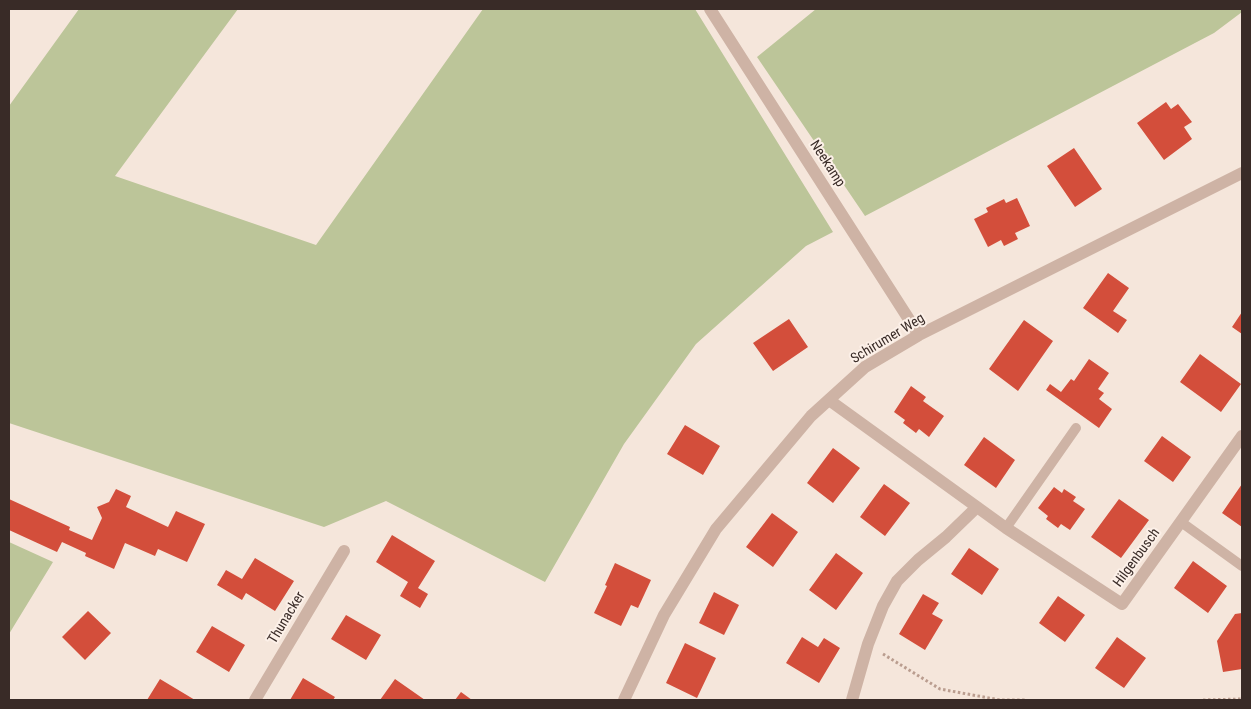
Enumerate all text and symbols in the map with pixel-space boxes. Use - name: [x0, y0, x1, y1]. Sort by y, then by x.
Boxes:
- street label: Neekamp: [806, 138, 848, 190]
- street label: Schirumer Weg: [848, 310, 928, 368]
- street label: Hilgenbusch: [1110, 525, 1164, 591]
- street label: Thunacker: [265, 589, 309, 647]

